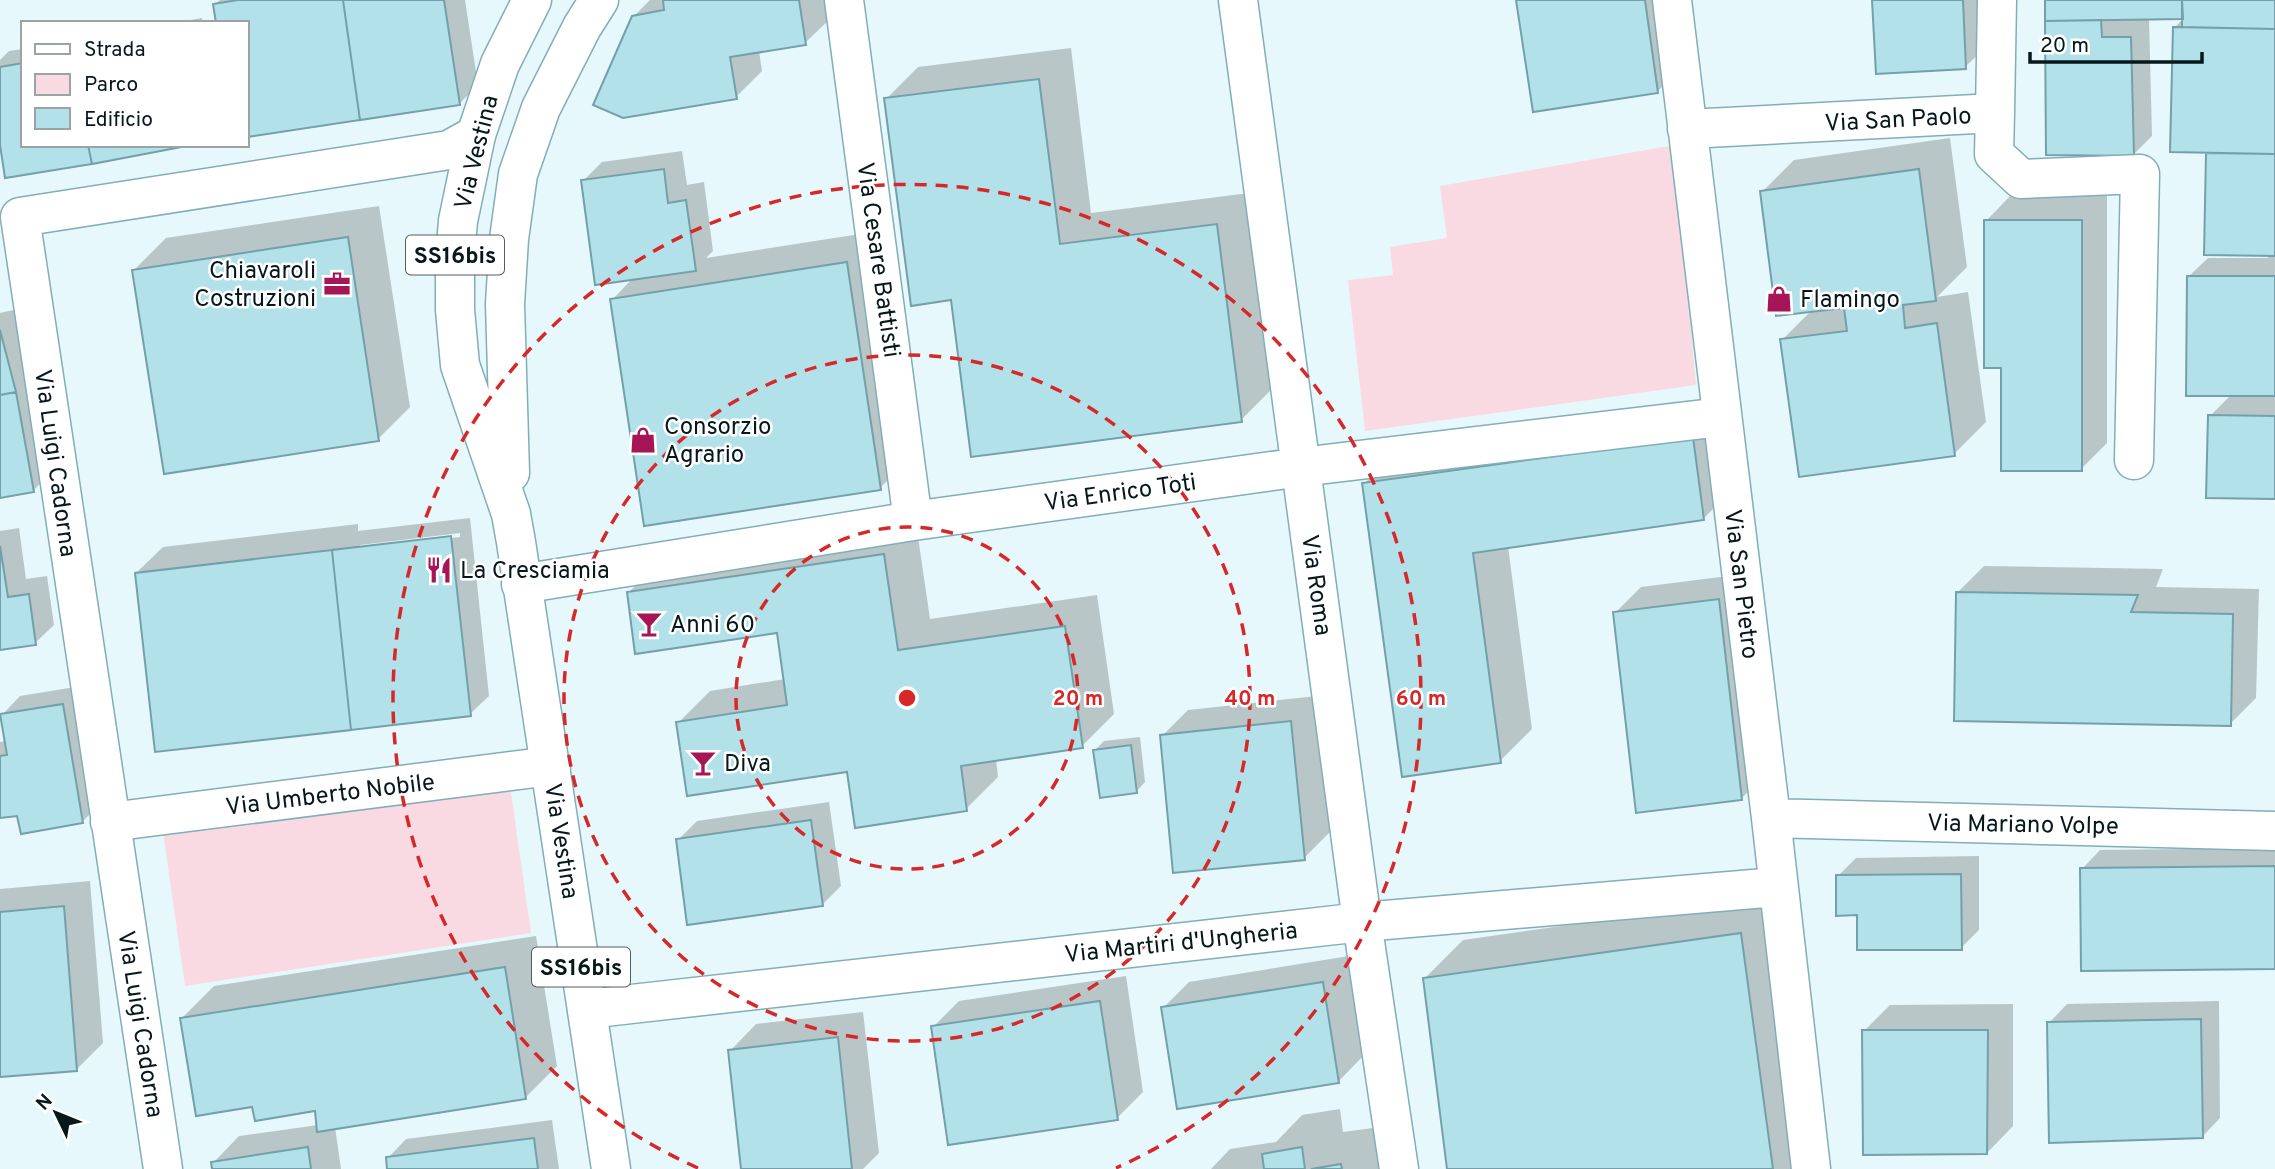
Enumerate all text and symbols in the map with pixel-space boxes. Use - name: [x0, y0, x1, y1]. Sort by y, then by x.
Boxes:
- legend: [21, 21, 248, 147]
- scale bar: [2030, 21, 2202, 65]
- text: 20 m: [2040, 33, 2089, 60]
- text: Strada: [84, 37, 145, 64]
- text: Parco: [84, 72, 138, 99]
- street label: Via Vestina: [449, 92, 507, 213]
- street label: Via San Paolo: [1824, 102, 1972, 140]
- text: Edificio: [84, 107, 153, 134]
- street label: Via Cesare Battisti: [848, 161, 906, 360]
- road number: SS16bis: [406, 236, 504, 274]
- place label: Chiavaroli Costruzioni: [194, 257, 316, 315]
- office icon: Chiavaroli Costruzioni: [322, 269, 352, 299]
- shop icon: Flamingo: [1764, 284, 1794, 314]
- place label: Flamingo: [1800, 286, 1900, 316]
- street label: Via Luigi Cadorna: [26, 368, 82, 559]
- place label: Consorzio Agrario: [664, 413, 771, 471]
- shop icon: Consorzio Agrario: [628, 425, 658, 455]
- street label: Via Enrico Toti: [1042, 468, 1198, 520]
- street label: Via San Pietro: [1716, 508, 1764, 661]
- street label: Via Roma: [1293, 533, 1337, 638]
- restaurant icon: La Cresciamia: [424, 555, 454, 585]
- place label: La Cresciamia: [460, 557, 610, 587]
- bar icon: Anni 60: [634, 609, 664, 639]
- place label: Anni 60: [670, 611, 755, 641]
- centre of rings: [895, 686, 919, 710]
- text: 20 m: [1053, 686, 1103, 713]
- text: 40 m: [1225, 686, 1275, 713]
- text: 60 m: [1396, 686, 1446, 713]
- bar icon: Diva: [688, 748, 718, 778]
- place label: Diva: [724, 750, 771, 780]
- street label: Via Umberto Nobile: [224, 768, 437, 824]
- street label: Via Vestina: [536, 781, 584, 901]
- street label: Via Mariano Volpe: [1927, 809, 2119, 843]
- street label: Via Martiri d'Ungheria: [1063, 917, 1299, 971]
- street label: Via Luigi Cadorna: [109, 929, 169, 1120]
- road number: SS16bis: [532, 948, 630, 986]
- north arrow: [21, 1078, 91, 1148]
- text: N: [32, 1090, 58, 1116]

